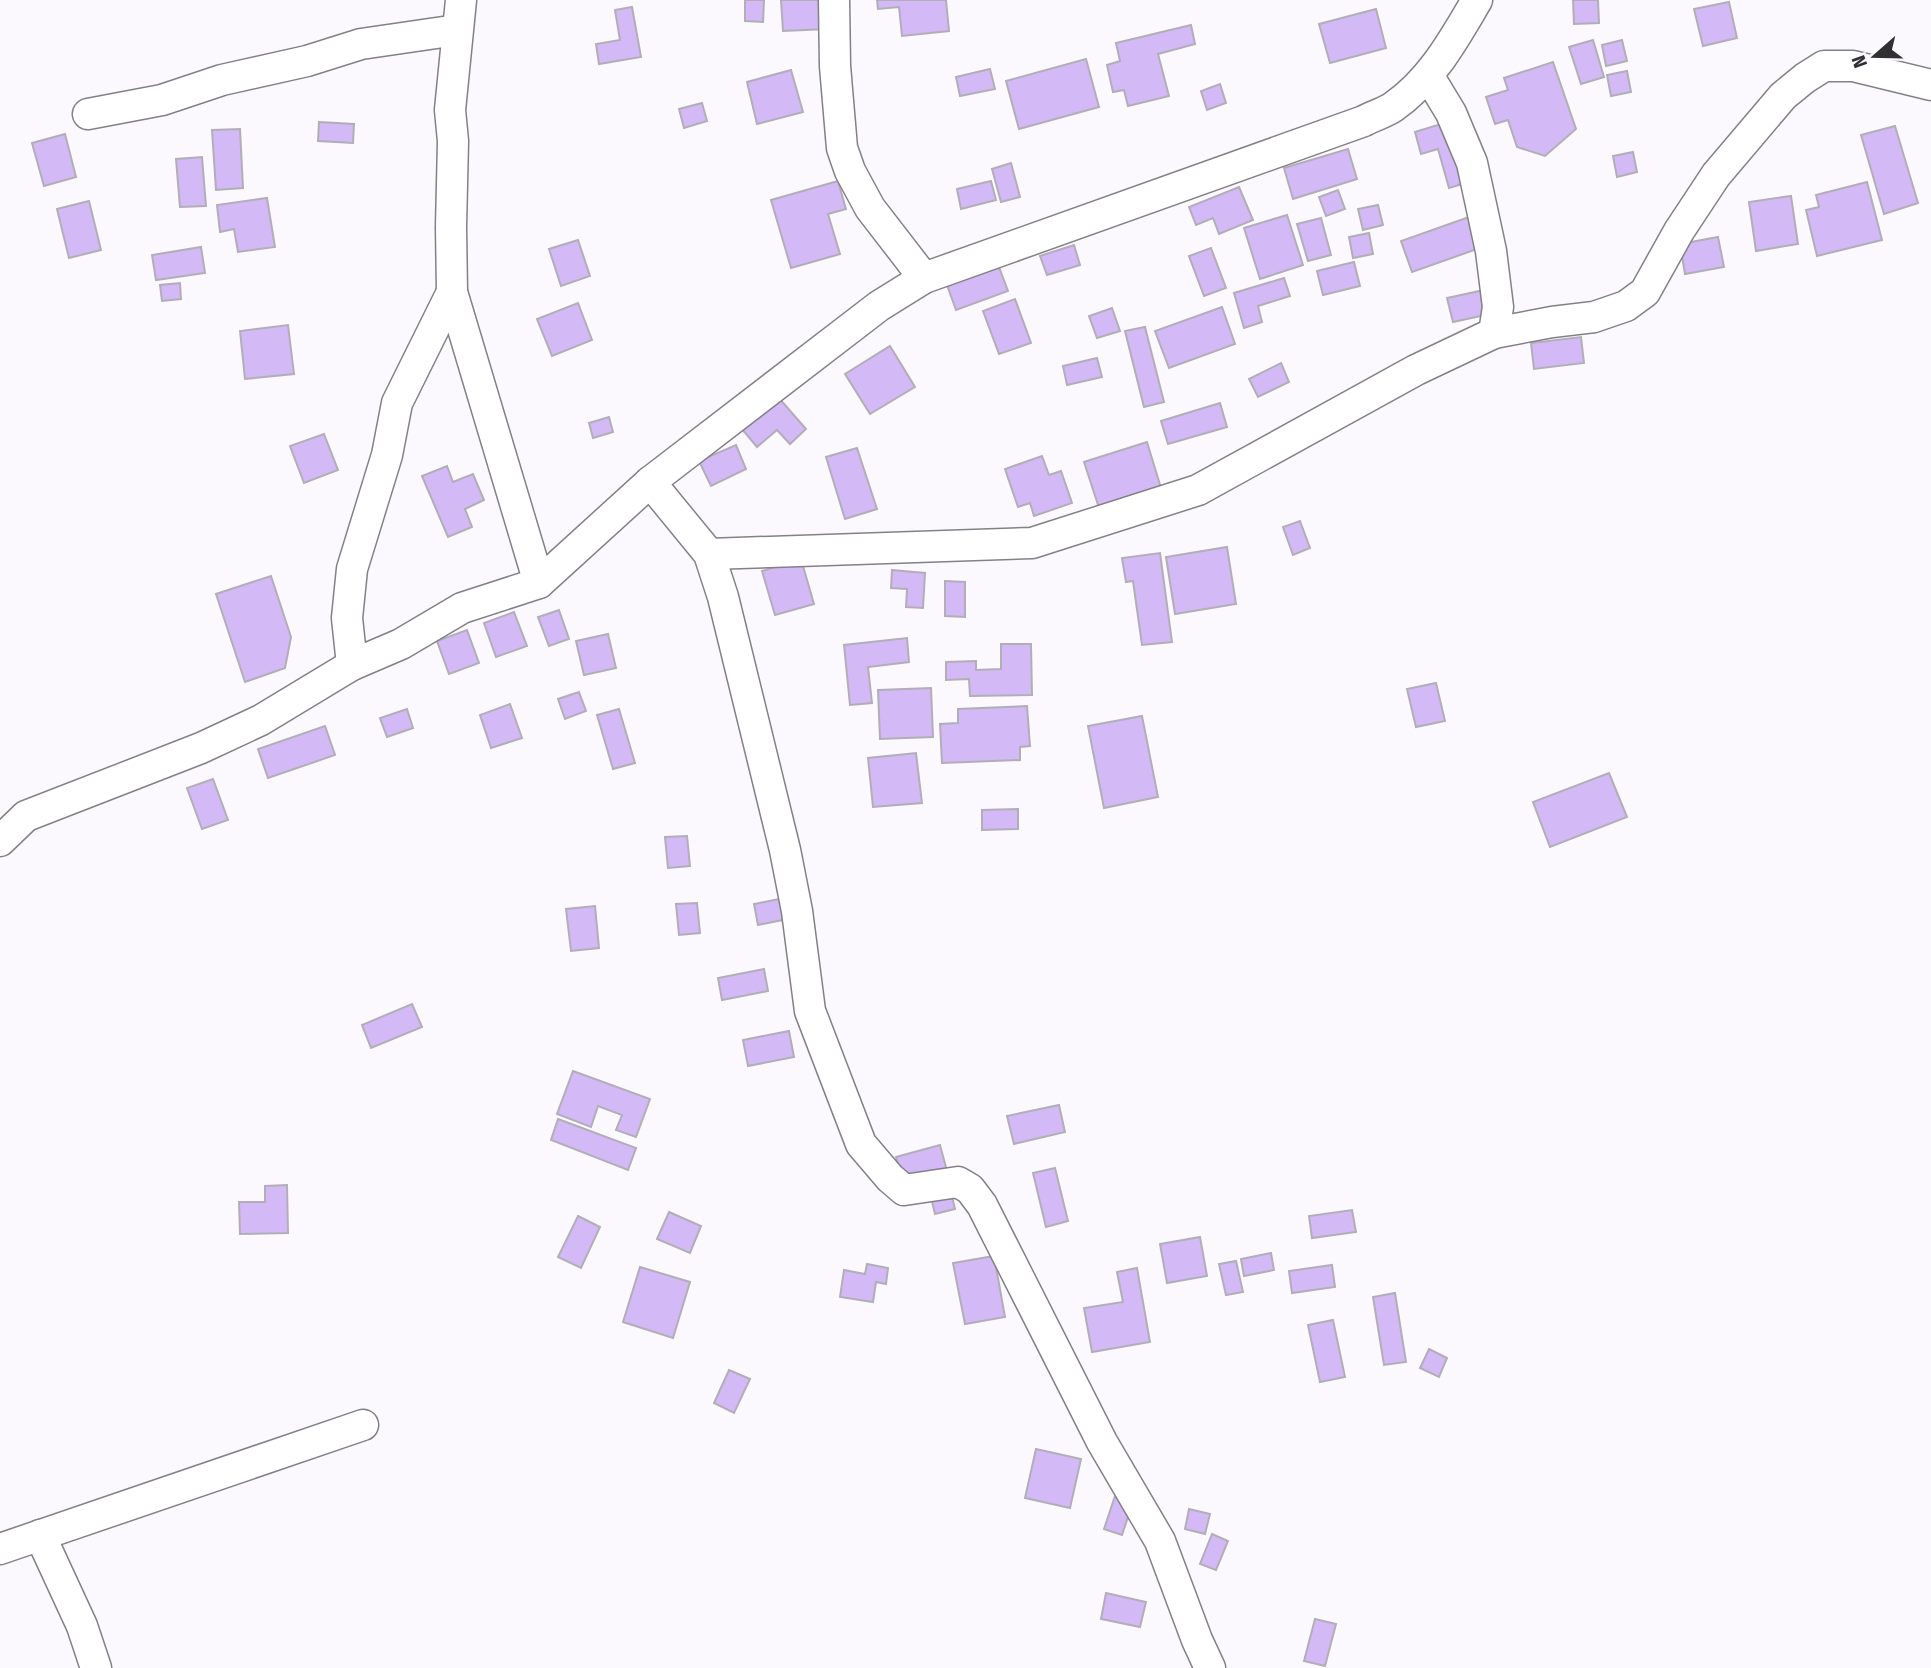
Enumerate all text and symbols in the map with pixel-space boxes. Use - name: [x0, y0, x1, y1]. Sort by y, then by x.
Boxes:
- north arrow: [1840, 21, 1910, 91]
- text: N: [1847, 52, 1872, 71]

